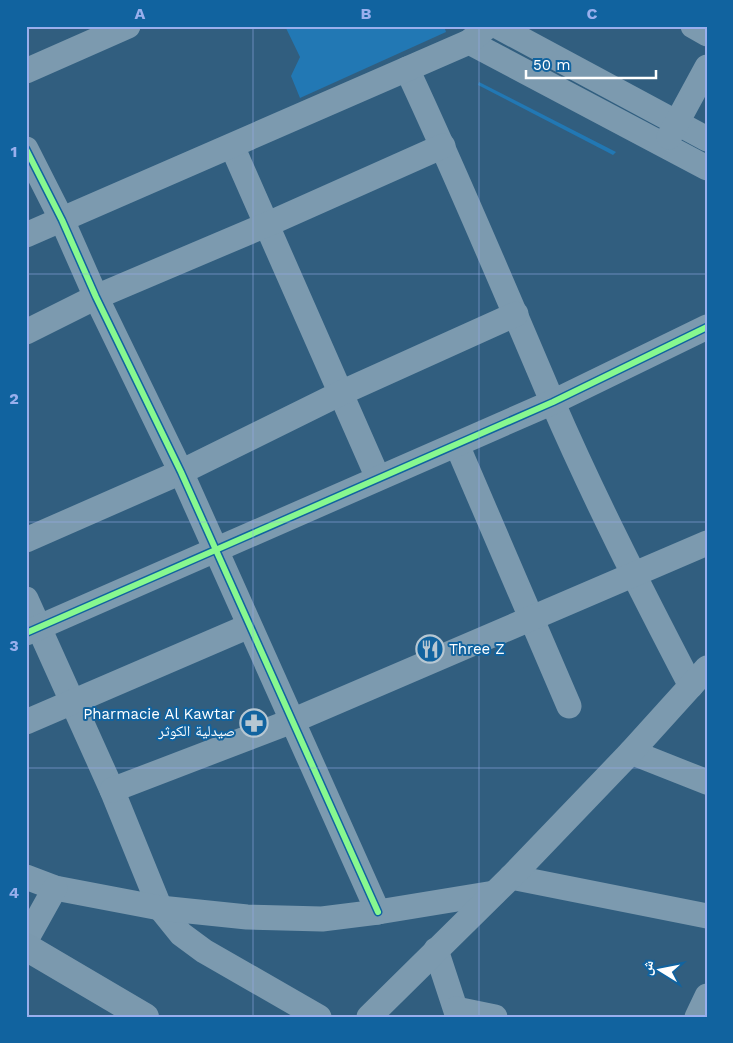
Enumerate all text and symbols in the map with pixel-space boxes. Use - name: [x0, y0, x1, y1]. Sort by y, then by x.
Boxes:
- text: A: [135, 4, 146, 23]
- text: B: [361, 4, 372, 23]
- text: C: [587, 4, 598, 23]
- scale bar: [526, 48, 656, 80]
- text: 50 m: [533, 56, 570, 74]
- text: 1: [11, 142, 17, 161]
- text: 2: [9, 389, 19, 408]
- restaurant icon: Three Z: [415, 634, 445, 664]
- text: 3: [9, 636, 19, 655]
- place label: Three Z: [449, 640, 505, 658]
- place label: Pharmacie Al Kawtar صيدلية الكوثر: [83, 705, 235, 740]
- pharmacy icon: Pharmacie Al Kawtar صيدلية الكوثر: [239, 708, 269, 738]
- text: 4: [9, 883, 19, 902]
- north arrow: [636, 946, 686, 996]
- text: ش: [638, 959, 657, 977]

